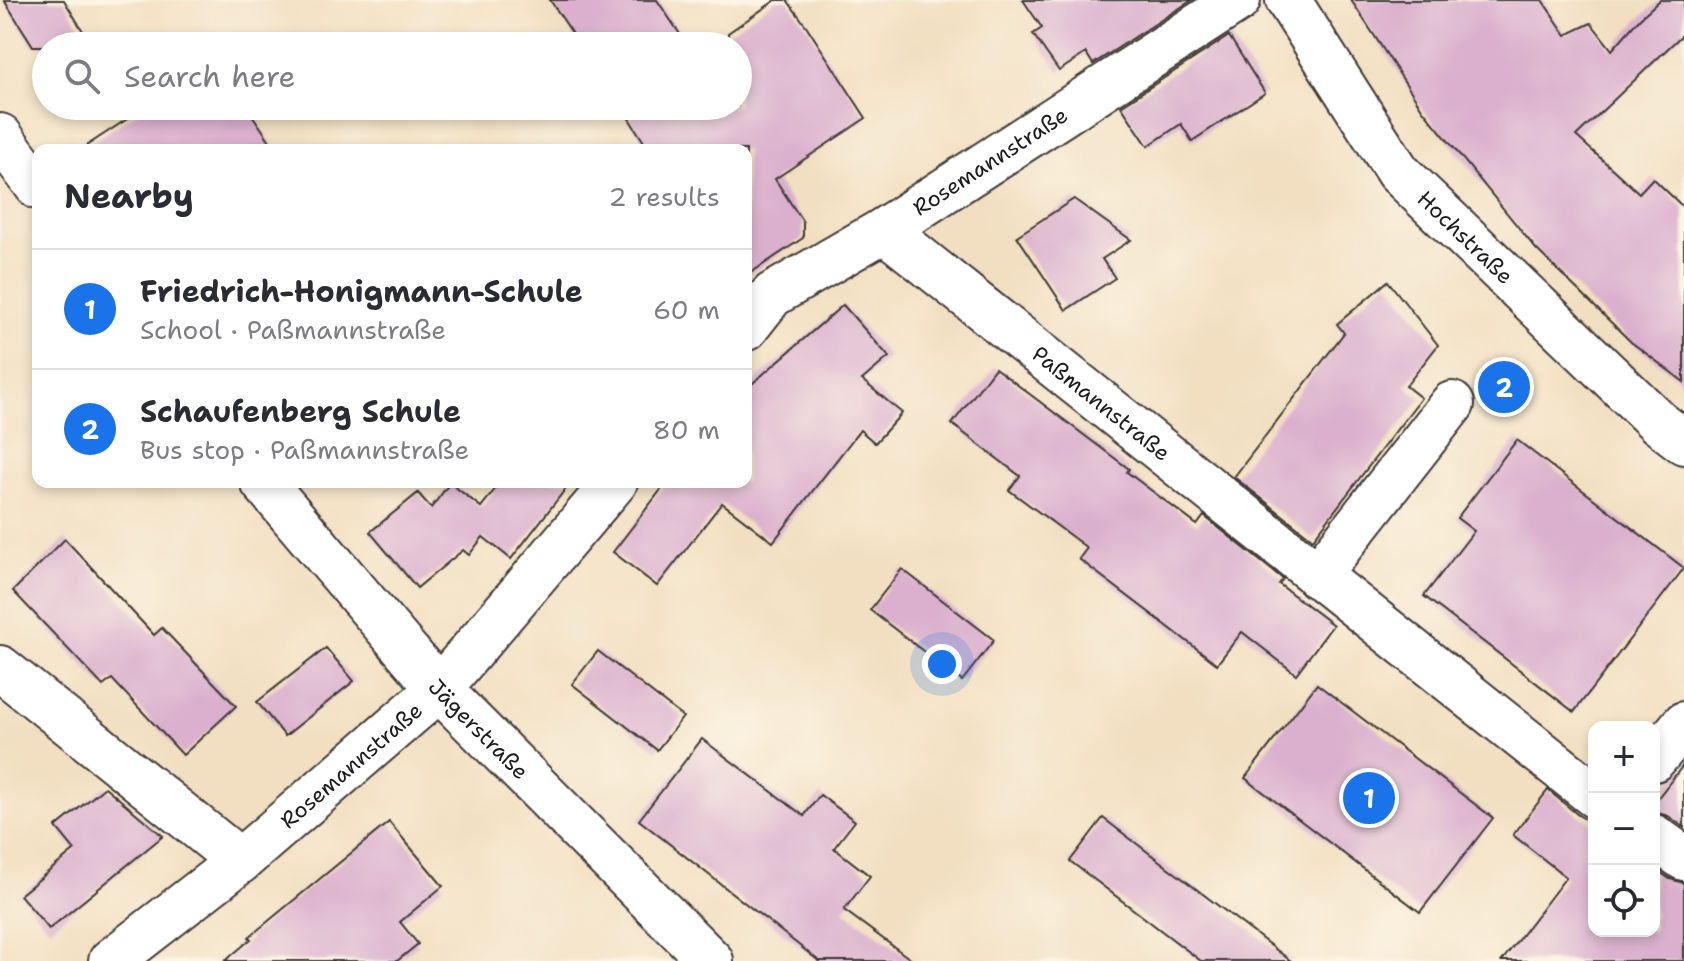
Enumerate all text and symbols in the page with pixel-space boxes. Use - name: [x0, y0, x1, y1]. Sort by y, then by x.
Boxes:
- search box: [32, 32, 752, 120]
- icon: search: [60, 54, 104, 98]
- text: Search here: [124, 56, 295, 97]
- street label: Rosemannstraße: [907, 100, 1073, 222]
- text: Nearby: [64, 173, 194, 219]
- text: 2 results: [608, 179, 720, 214]
- street label: Hochstraße: [1411, 184, 1520, 290]
- text: Friedrich-Honigmann-Schule: [140, 271, 583, 312]
- text: 1: [84, 292, 96, 327]
- text: 60 m: [653, 292, 720, 327]
- text: School · Paßmannstraße: [140, 312, 446, 347]
- street label: Paßmannstraße: [1026, 339, 1177, 467]
- pin: 2: [1478, 357, 1530, 417]
- text: Schaufenberg Schule: [140, 391, 461, 432]
- text: 2: [81, 412, 99, 447]
- text: 80 m: [653, 412, 720, 447]
- text: Bus stop · Paßmannstraße: [140, 432, 469, 467]
- your location: [922, 644, 962, 684]
- street label: Jägerstraße: [422, 673, 535, 785]
- street label: Rosemannstraße: [274, 695, 428, 835]
- map controls: [1588, 721, 1660, 937]
- button: +: [1588, 721, 1660, 793]
- pin: 1: [1343, 768, 1395, 828]
- button: −: [1588, 793, 1660, 865]
- button: locate: [1588, 865, 1660, 937]

